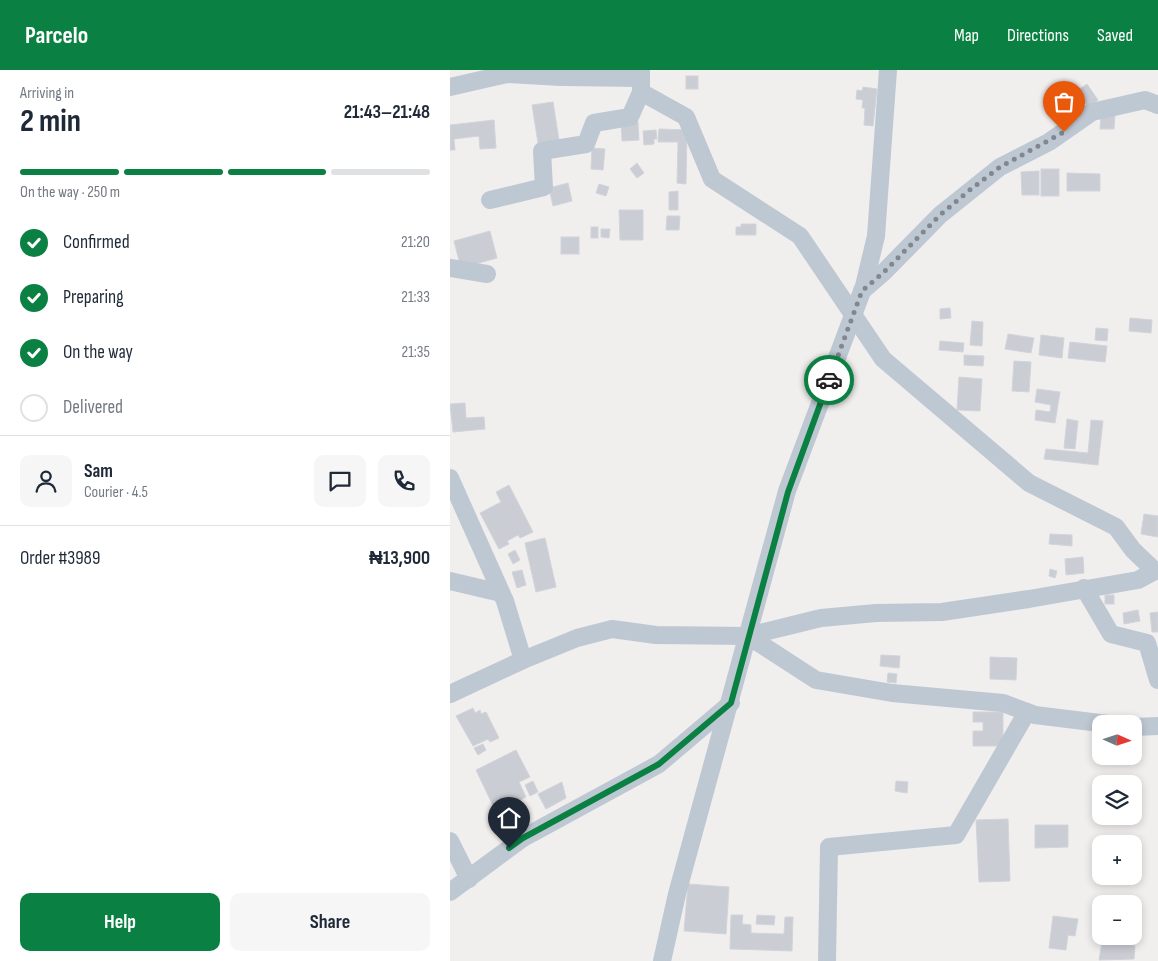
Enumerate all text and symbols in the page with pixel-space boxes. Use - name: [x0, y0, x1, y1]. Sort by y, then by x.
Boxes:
- text: Parcelo: [25, 21, 88, 50]
- text: Map: [954, 25, 979, 46]
- text: Directions: [1007, 25, 1069, 46]
- text: Saved: [1097, 25, 1133, 46]
- pin: [1043, 81, 1085, 132]
- text: Arriving in: [20, 84, 74, 103]
- icon: bag: [1050, 88, 1078, 116]
- text: 21:43–21:48: [344, 101, 430, 124]
- text: 2 min: [20, 102, 81, 141]
- text: On the way · 250 m: [20, 183, 120, 202]
- icon: check: [20, 229, 48, 257]
- text: Confirmed: [63, 231, 130, 254]
- text: 21:20: [401, 233, 430, 252]
- icon: check: [20, 284, 48, 312]
- text: Preparing: [63, 286, 124, 309]
- text: 21:33: [401, 288, 430, 307]
- icon: check: [20, 339, 48, 367]
- text: On the way: [63, 341, 133, 364]
- text: 21:35: [402, 343, 430, 362]
- courier: [804, 355, 854, 405]
- icon: car: [815, 366, 843, 394]
- text: Delivered: [63, 396, 123, 419]
- button: person: [20, 455, 72, 507]
- button: chat: [314, 455, 366, 507]
- button: phone: [378, 455, 430, 507]
- text: Sam: [84, 460, 113, 483]
- text: Courier · 4.5: [84, 483, 148, 502]
- text: Order #3989: [20, 547, 100, 570]
- text: ₦13,900: [369, 547, 430, 570]
- north arrow: [1092, 715, 1142, 765]
- map controls: [1092, 715, 1142, 945]
- button: layers: [1092, 775, 1142, 825]
- pin: [488, 797, 530, 848]
- icon: home: [495, 804, 523, 832]
- button: +: [1092, 835, 1142, 885]
- button: Help: [20, 893, 220, 951]
- button: Share: [230, 893, 430, 951]
- button: −: [1092, 895, 1142, 945]

